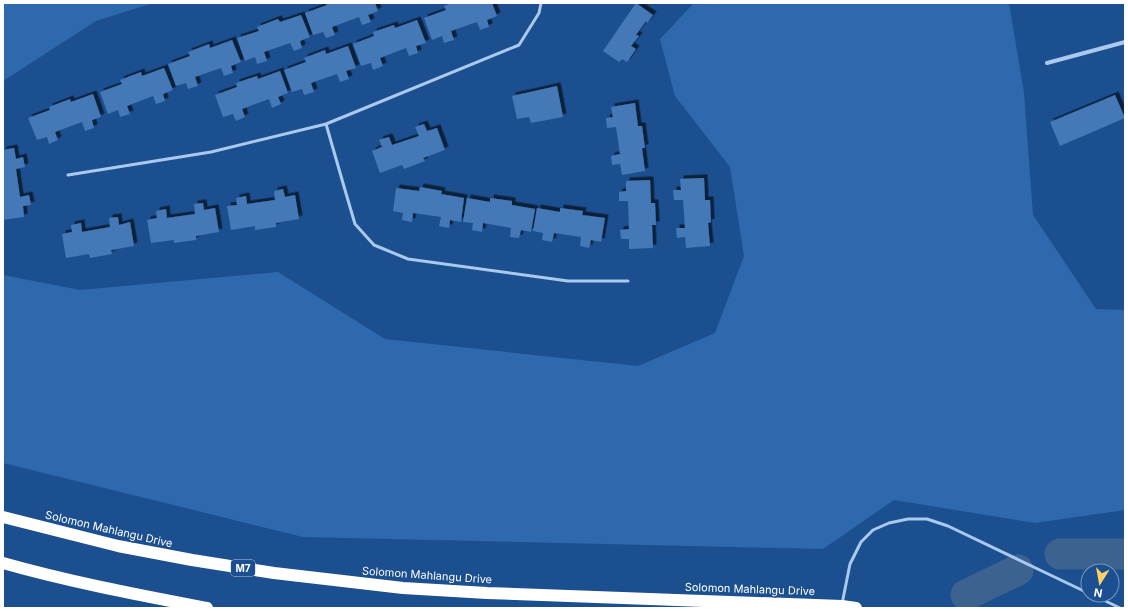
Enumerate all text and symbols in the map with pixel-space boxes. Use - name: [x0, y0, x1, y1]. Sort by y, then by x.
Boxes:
- street label: Solomon Mahlangu Drive: [44, 508, 174, 550]
- road number: M7: [231, 560, 255, 576]
- street label: Solomon Mahlangu Drive: [361, 563, 493, 587]
- north arrow: [1080, 563, 1120, 603]
- street label: Solomon Mahlangu Drive: [685, 580, 815, 598]
- text: N: [1093, 585, 1104, 600]

